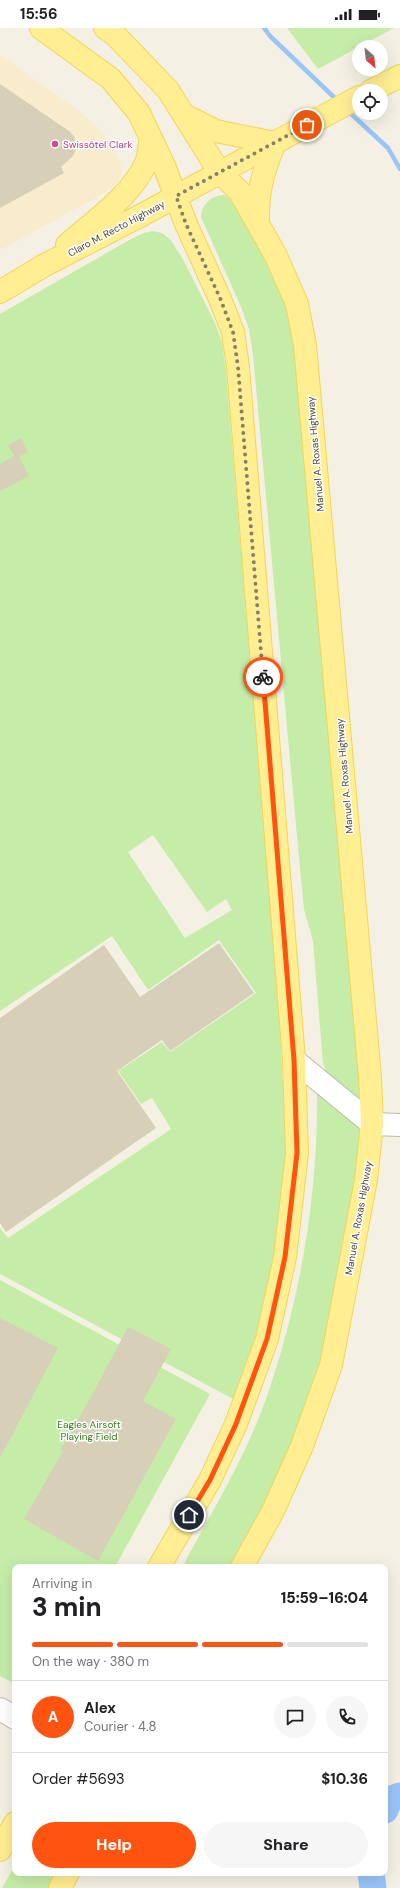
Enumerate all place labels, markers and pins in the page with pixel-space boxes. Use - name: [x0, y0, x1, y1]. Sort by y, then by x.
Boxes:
- pin: [290, 108, 324, 142]
- place label: Swissôtel Clark: [63, 138, 133, 151]
- marker: Swissôtel Clark: [50, 139, 60, 149]
- pin: [172, 1498, 206, 1532]

